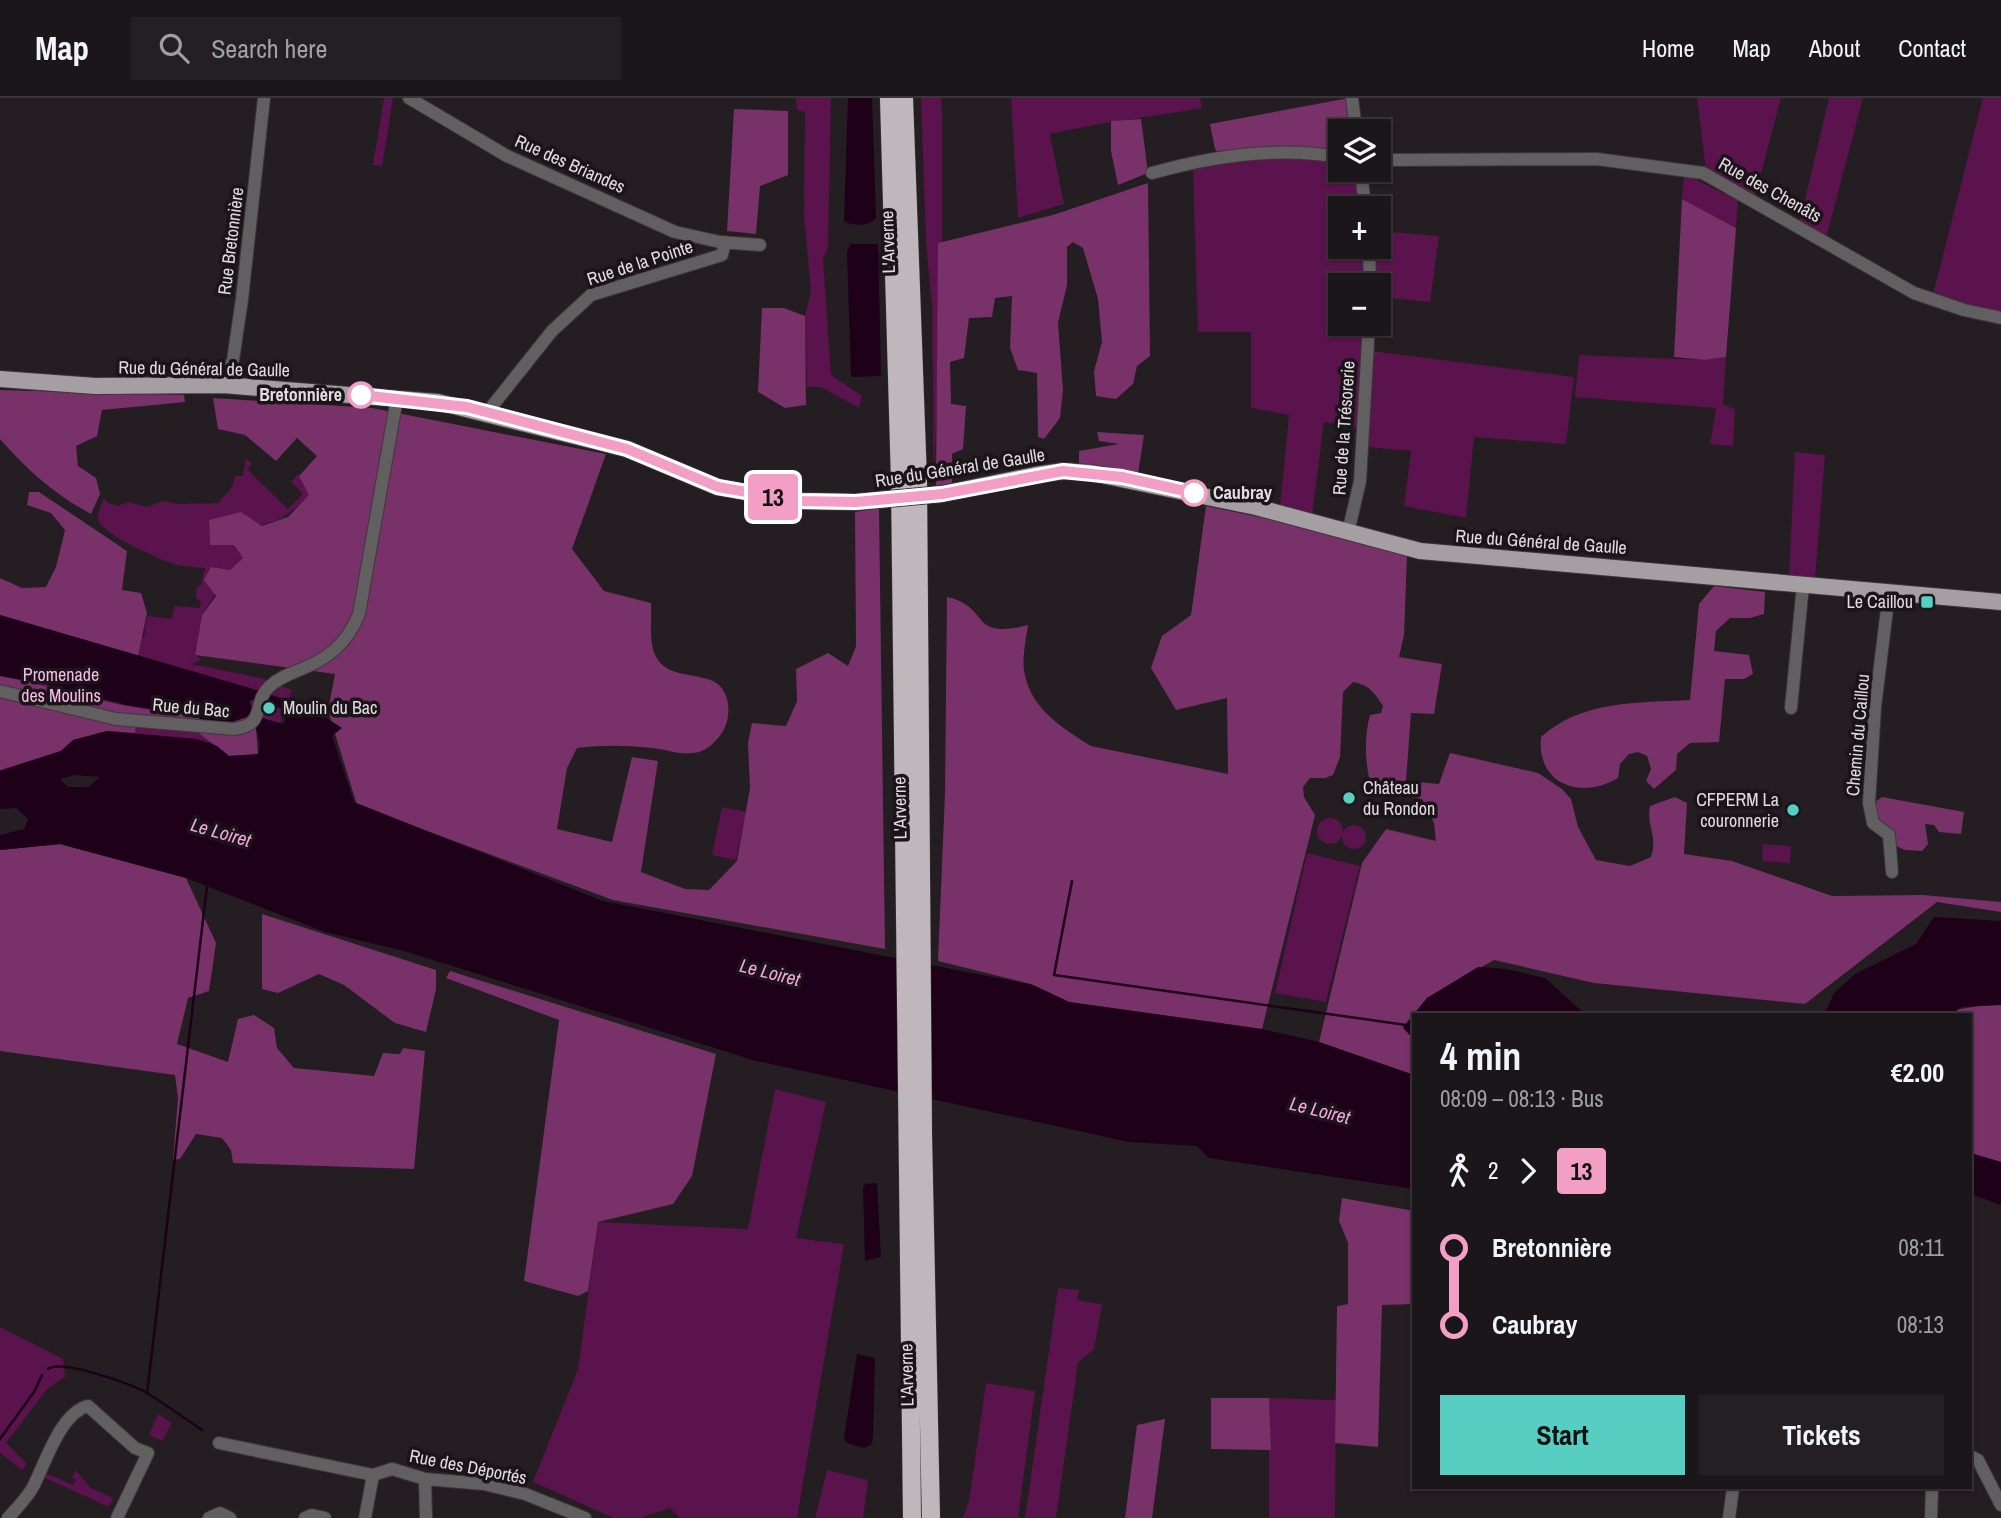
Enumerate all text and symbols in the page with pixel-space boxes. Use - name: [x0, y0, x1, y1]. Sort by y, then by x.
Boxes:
- search box: [131, 17, 621, 80]
- text: Map: [35, 26, 89, 70]
- icon: search: [155, 29, 193, 67]
- text: Search here: [211, 31, 327, 66]
- text: Home: [1642, 32, 1694, 64]
- text: Map: [1732, 32, 1771, 64]
- text: About: [1809, 32, 1860, 64]
- text: Contact: [1898, 32, 1966, 64]
- map controls: [1328, 119, 1391, 336]
- button: layers: [1328, 119, 1391, 182]
- street label: Rue des Briandes: [511, 128, 629, 199]
- street label: Rue des Chenâts: [1714, 151, 1826, 228]
- street label: Rue Bretonnière: [211, 186, 250, 296]
- button: +: [1328, 196, 1391, 259]
- street label: L'Arverne: [874, 210, 901, 274]
- street label: Rue de la Pointe: [584, 234, 696, 291]
- button: −: [1328, 273, 1391, 336]
- street label: Rue du Général de Gaulle: [118, 355, 290, 382]
- street label: Rue de la Trésorerie: [1326, 360, 1361, 496]
- place label: Bretonnière: [259, 382, 342, 407]
- marker: Bretonnière: [348, 382, 374, 408]
- street label: Rue du Général de Gaulle: [873, 442, 1047, 493]
- line badge: 13: [742, 474, 804, 520]
- marker: Caubray: [1181, 480, 1207, 506]
- place label: Caubray: [1213, 480, 1273, 505]
- text: 13: [762, 481, 784, 513]
- street label: Rue du Général de Gaulle: [1455, 523, 1627, 560]
- place label: Le Caillou: [1847, 589, 1913, 614]
- marker: Le Caillou: [1919, 594, 1935, 610]
- park label: Promenade des Moulins: [21, 662, 101, 708]
- street label: Chemin du Caillou: [1840, 673, 1875, 797]
- street label: Rue du Bac: [152, 692, 231, 723]
- place label: Moulin du Bac: [283, 695, 377, 720]
- marker: Moulin du Bac: [261, 700, 277, 716]
- place label: Château du Rondon: [1363, 775, 1435, 821]
- street label: L'Arverne: [886, 776, 913, 840]
- place label: CFPERM La couronnerie: [1696, 787, 1779, 833]
- marker: Château du Rondon: [1341, 790, 1357, 806]
- marker: CFPERM La couronnerie: [1785, 802, 1801, 818]
- water label: Le Loiret: [188, 811, 255, 853]
- water label: Le Loiret: [737, 952, 804, 992]
- text: 4 min: [1440, 1031, 1521, 1082]
- text: €2.00: [1891, 1055, 1944, 1090]
- text: 08:09 – 08:13 · Bus: [1440, 1083, 1604, 1114]
- water label: Le Loiret: [1287, 1090, 1354, 1130]
- icon: walk: [1440, 1152, 1478, 1190]
- icon: forward: [1509, 1152, 1547, 1190]
- text: 2: [1488, 1155, 1499, 1186]
- text: 13: [1571, 1155, 1592, 1187]
- text: Bretonnière: [1492, 1230, 1612, 1265]
- text: 08:11: [1898, 1232, 1944, 1263]
- text: Caubray: [1492, 1307, 1577, 1342]
- text: 08:13: [1897, 1309, 1944, 1340]
- street label: L'Arverne: [893, 1343, 920, 1407]
- button: Start: [1440, 1395, 1685, 1475]
- button: Tickets: [1699, 1395, 1944, 1475]
- street label: Rue des Déportés: [407, 1443, 529, 1490]

